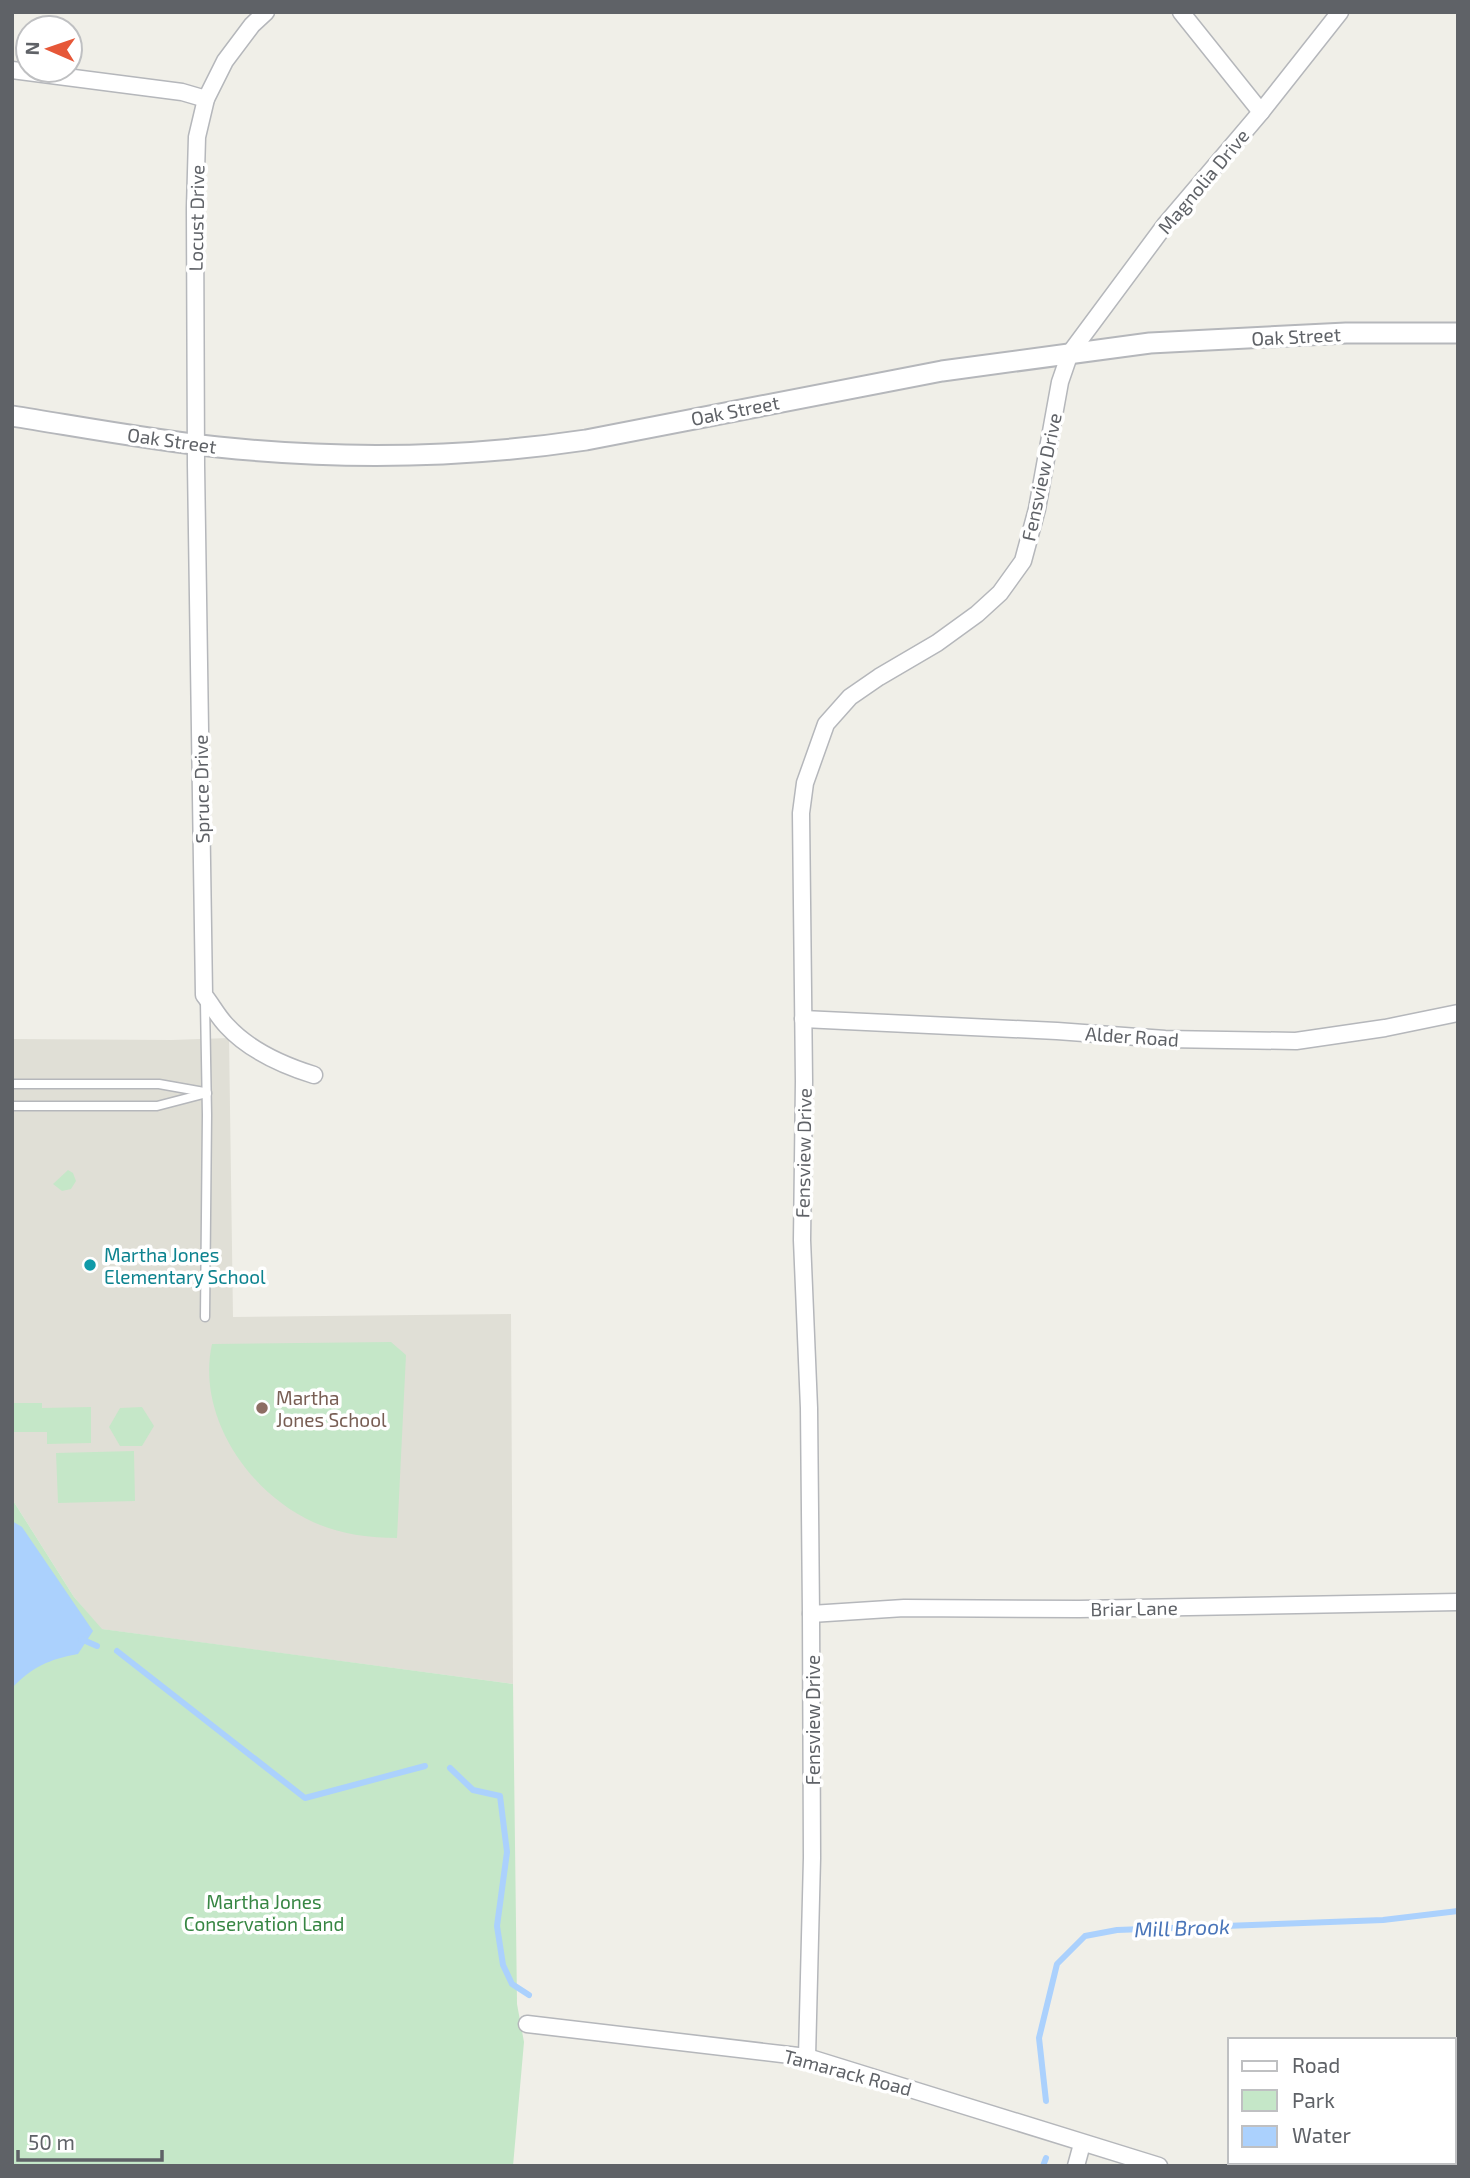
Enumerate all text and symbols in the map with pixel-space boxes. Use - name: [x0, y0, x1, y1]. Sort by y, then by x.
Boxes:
- north arrow: [14, 14, 84, 84]
- text: N: [20, 41, 43, 56]
- street label: Magnolia Drive: [1153, 124, 1253, 238]
- street label: Locust Drive: [184, 164, 208, 272]
- street label: Oak Street: [1251, 322, 1341, 350]
- street label: Oak Street: [689, 390, 781, 430]
- street label: Fensview Drive: [1016, 411, 1066, 543]
- street label: Oak Street: [126, 422, 218, 458]
- street label: Spruce Drive: [189, 734, 213, 844]
- street label: Alder Road: [1084, 1021, 1180, 1051]
- street label: Fensview Drive: [790, 1088, 816, 1218]
- place label: Martha Jones Elementary School: [104, 1243, 266, 1288]
- marker: Martha Jones Elementary School: [82, 1257, 98, 1273]
- place label: Martha Jones School: [276, 1386, 387, 1431]
- marker: Martha Jones School: [254, 1400, 270, 1416]
- street label: Briar Lane: [1090, 1596, 1178, 1620]
- street label: Fensview Drive: [801, 1655, 824, 1785]
- park label: Martha Jones Conservation Land: [184, 1890, 344, 1935]
- water label: Mill Brook: [1134, 1913, 1230, 1941]
- legend: [1228, 2038, 1456, 2164]
- street label: Tamarack Road: [781, 2044, 915, 2100]
- text: Road: [1292, 2052, 1340, 2077]
- text: Park: [1292, 2087, 1335, 2112]
- scale bar: [18, 2118, 161, 2162]
- text: Water: [1292, 2122, 1351, 2147]
- text: 50 m: [28, 2129, 75, 2154]

